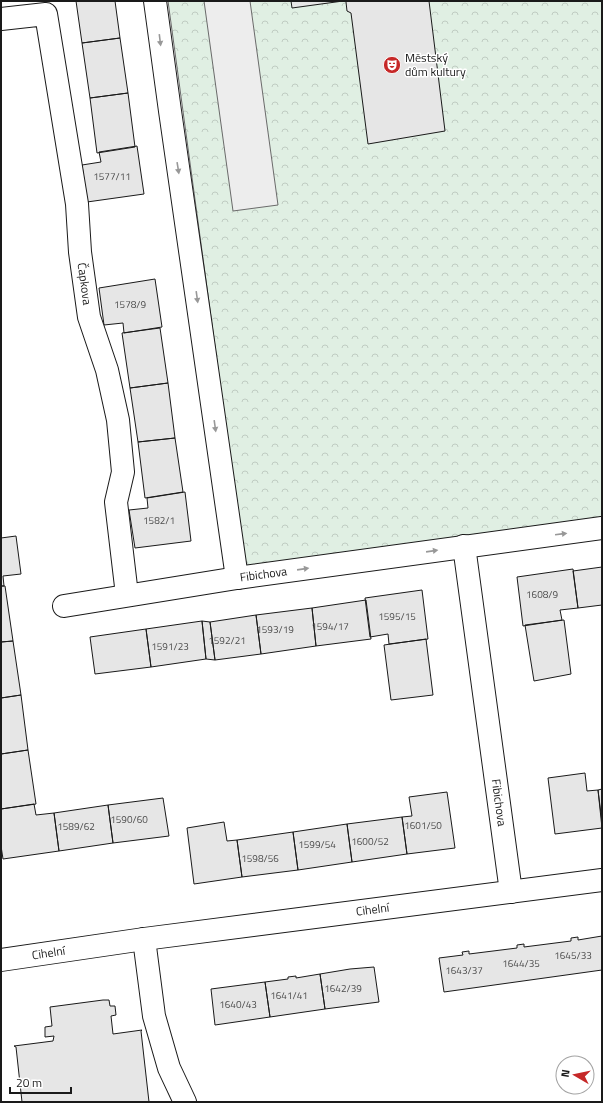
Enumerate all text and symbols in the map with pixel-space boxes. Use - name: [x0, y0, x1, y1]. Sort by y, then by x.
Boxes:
- one-way arrow: [157, 34, 164, 46]
- place label: Městský dům kultury: [405, 48, 466, 81]
- theatre icon: Městský dům kultury: [382, 55, 402, 75]
- one-way arrow: [175, 162, 181, 175]
- house number: 1577/11: [93, 169, 131, 184]
- street label: Čapkova: [73, 261, 97, 306]
- one-way arrow: [194, 291, 200, 303]
- house number: 1578/9: [114, 297, 146, 312]
- one-way arrow: [212, 420, 218, 432]
- house number: 1582/1: [143, 513, 175, 528]
- one-way arrow: [555, 531, 567, 537]
- one-way arrow: [426, 548, 438, 554]
- street label: Fibichova: [239, 561, 288, 587]
- one-way arrow: [297, 566, 309, 572]
- house number: 1608/9: [526, 587, 558, 602]
- house number: 1595/15: [378, 609, 416, 624]
- house number: 1594/17: [311, 619, 349, 634]
- house number: 1593/19: [256, 622, 294, 637]
- house number: 1592/21: [208, 633, 246, 648]
- house number: 1591/23: [151, 639, 189, 654]
- street label: Fibichova: [487, 778, 512, 827]
- house number: 1590/60: [110, 812, 148, 827]
- house number: 1601/50: [404, 818, 442, 833]
- house number: 1589/62: [57, 819, 95, 834]
- house number: 1600/52: [351, 834, 389, 849]
- house number: 1599/54: [298, 837, 336, 852]
- house number: 1598/56: [241, 851, 279, 866]
- street label: Cihelní: [355, 897, 392, 921]
- street label: Cihelní: [30, 940, 68, 964]
- house number: 1645/33: [554, 948, 592, 963]
- house number: 1644/35: [502, 956, 540, 971]
- house number: 1643/37: [445, 963, 483, 978]
- house number: 1642/39: [324, 981, 362, 996]
- house number: 1641/41: [270, 988, 308, 1003]
- house number: 1640/43: [219, 997, 257, 1012]
- north arrow: [555, 1055, 595, 1095]
- text: N: [557, 1068, 574, 1078]
- scale bar: [10, 1069, 71, 1095]
- text: 20 m: [16, 1073, 42, 1092]

